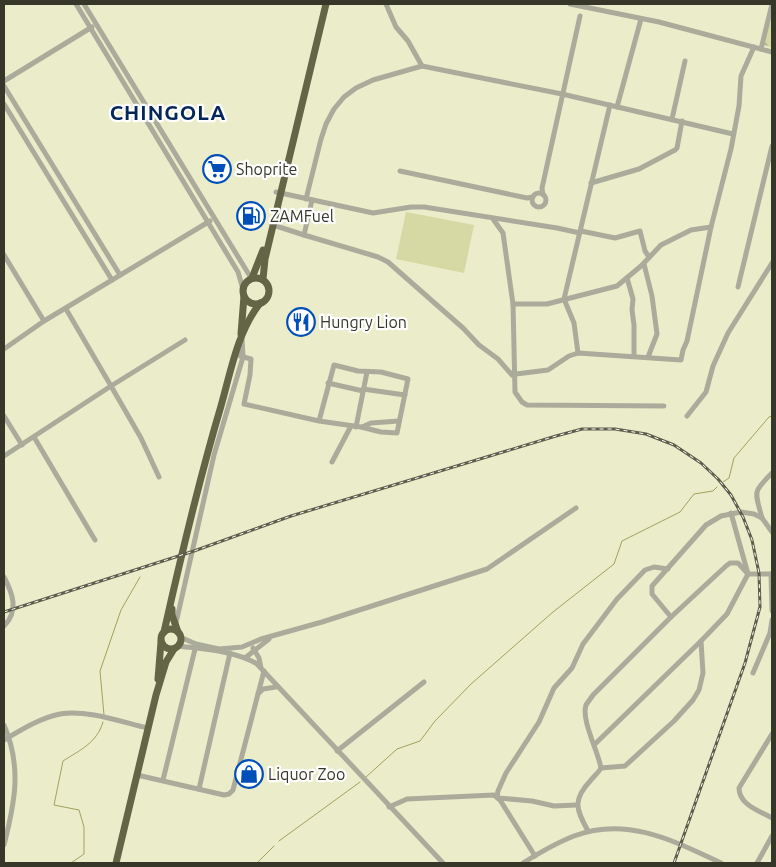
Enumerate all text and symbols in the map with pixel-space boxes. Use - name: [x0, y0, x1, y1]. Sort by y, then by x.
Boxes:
- district label: CHINGOLA: [110, 100, 226, 124]
- supermarket icon: Shoprite: [202, 154, 232, 184]
- place label: Shoprite: [236, 160, 297, 178]
- fuel station icon: ZAMFuel: [236, 201, 266, 231]
- place label: ZAMFuel: [270, 207, 334, 225]
- restaurant icon: Hungry Lion: [286, 307, 316, 337]
- place label: Hungry Lion: [320, 313, 407, 331]
- shop icon: Liquor Zoo: [234, 759, 264, 789]
- place label: Liquor Zoo: [268, 765, 345, 783]

